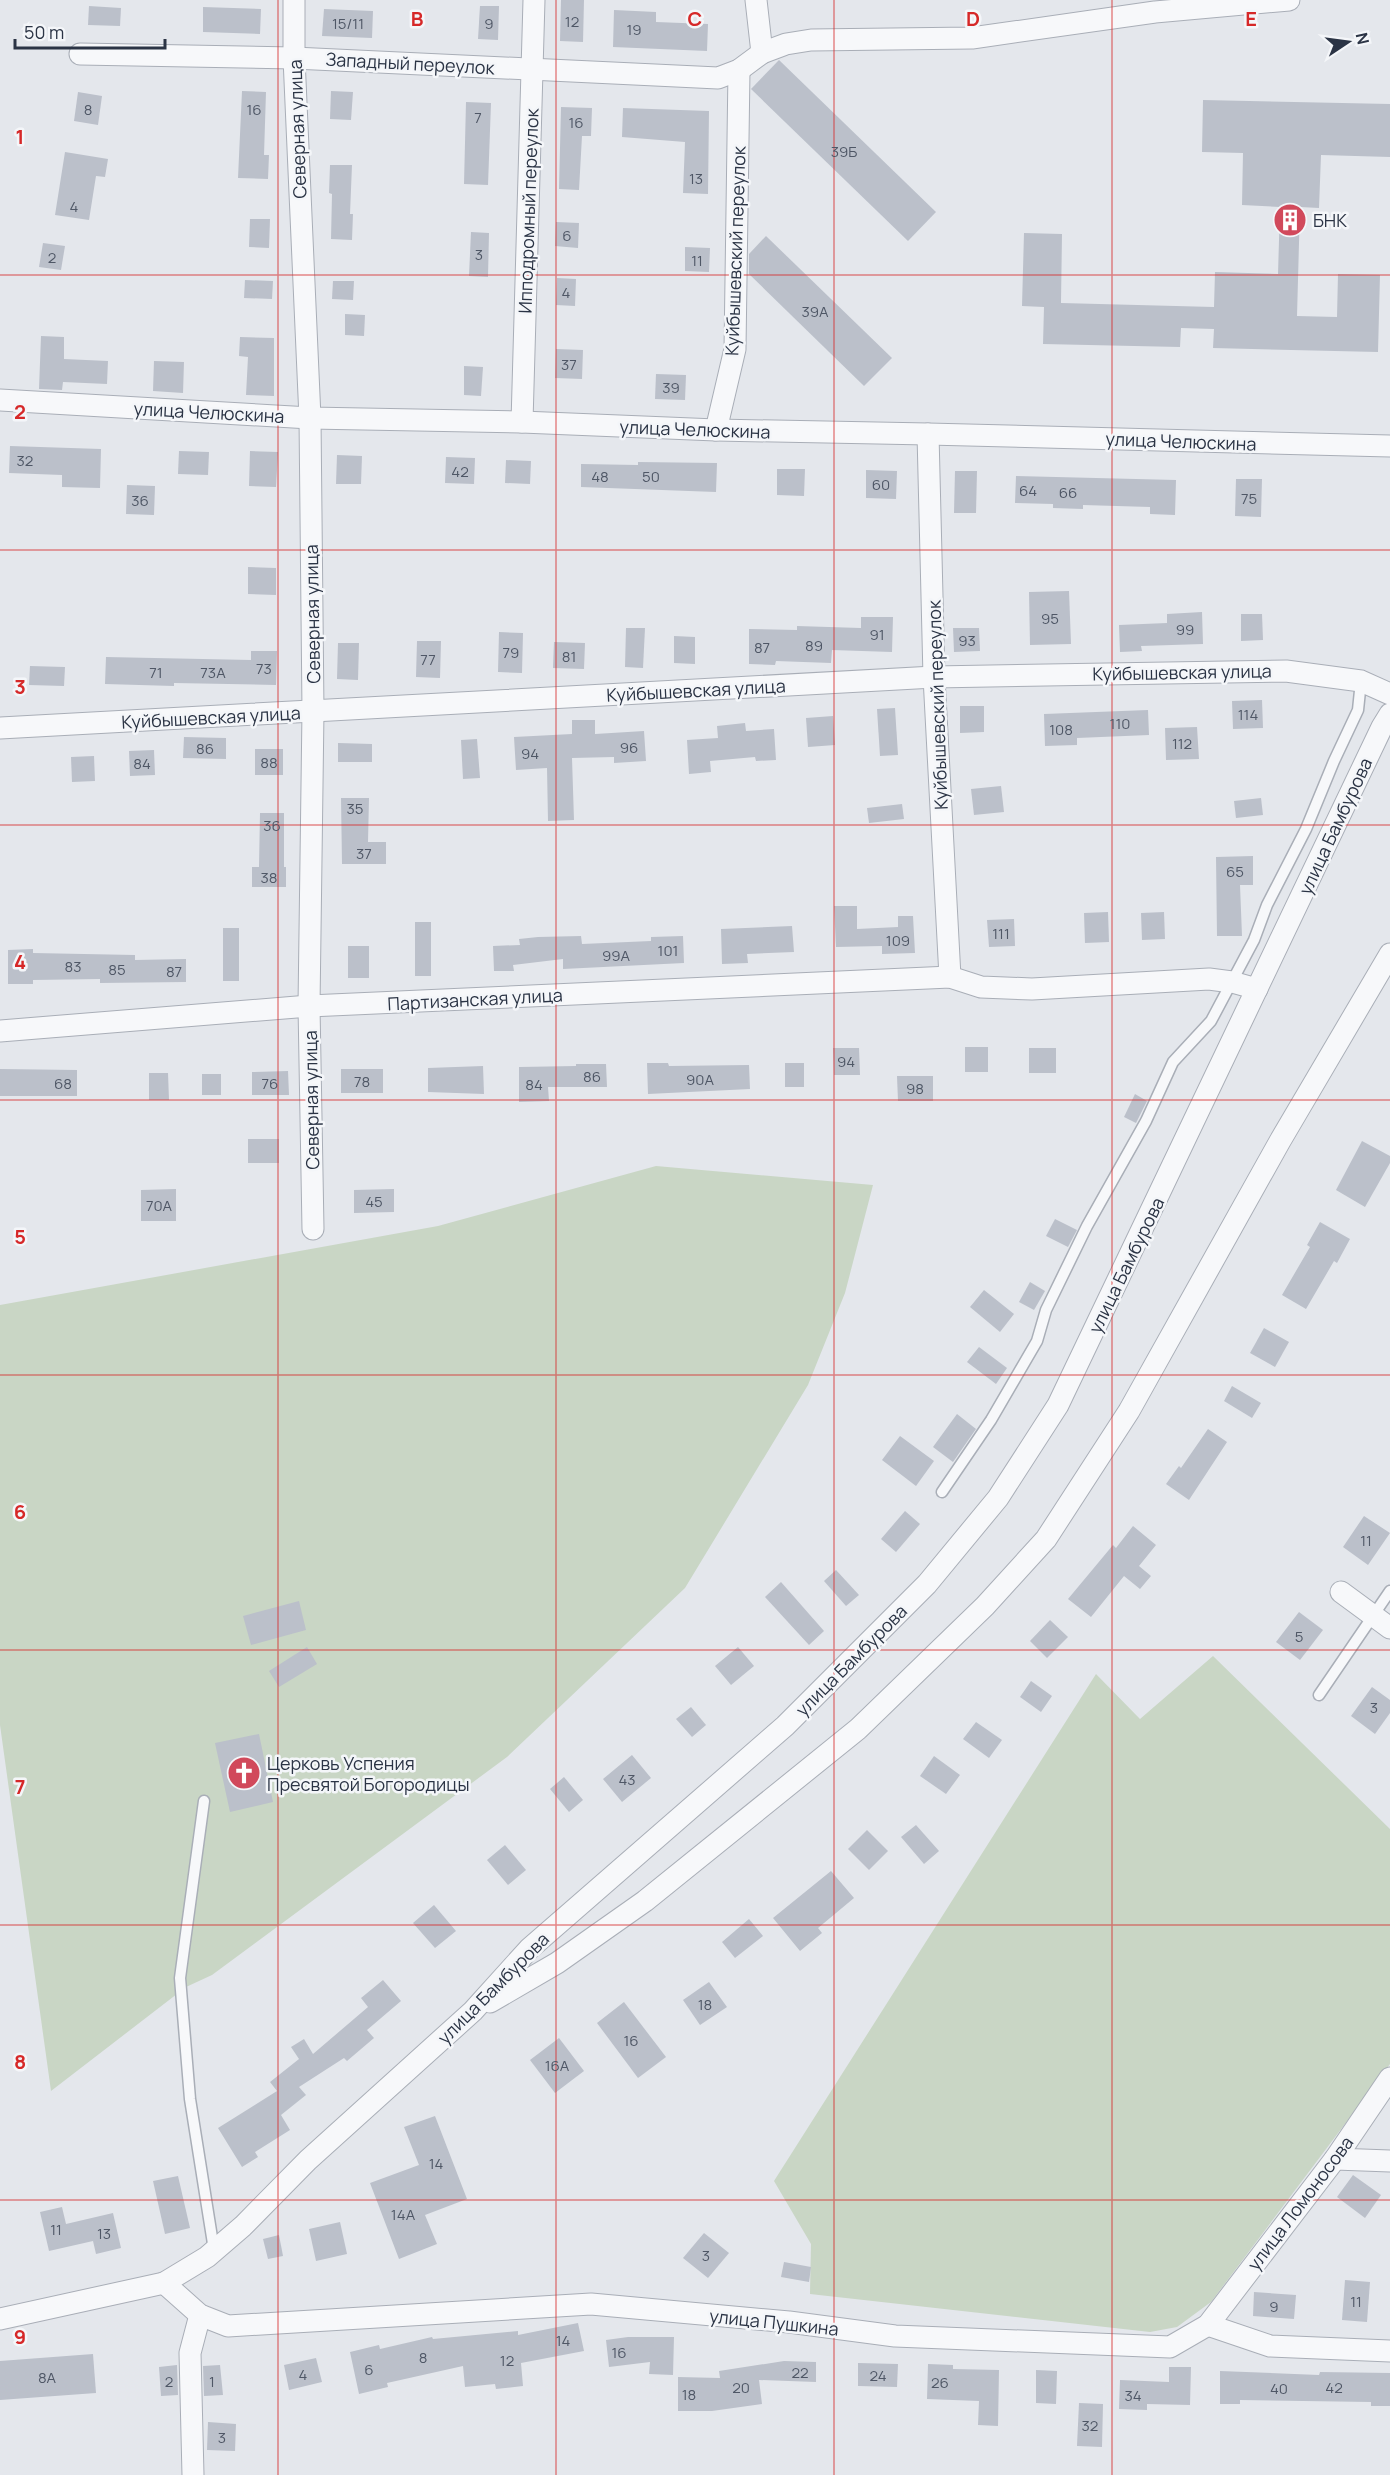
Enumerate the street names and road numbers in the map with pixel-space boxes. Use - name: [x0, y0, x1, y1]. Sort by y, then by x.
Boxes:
- street label: Западный переулок: [325, 47, 496, 79]
- street label: Северная улица: [283, 59, 311, 199]
- street label: Ипподромный переулок: [512, 107, 544, 314]
- street label: Куйбышевский переулок: [719, 145, 751, 356]
- street label: улица Челюскина: [133, 396, 285, 428]
- street label: улица Челюскина: [619, 414, 771, 444]
- street label: улица Челюскина: [1105, 426, 1257, 456]
- street label: Северная улица: [299, 544, 325, 684]
- street label: Куйбышевский переулок: [921, 599, 953, 810]
- street label: Куйбышевская улица: [1092, 658, 1272, 686]
- street label: Куйбышевская улица: [606, 673, 786, 707]
- street label: Куйбышевская улица: [121, 700, 301, 734]
- street label: улица Бамбурова: [1293, 754, 1377, 898]
- street label: Партизанская улица: [387, 982, 563, 1016]
- street label: Северная улица: [298, 1030, 324, 1170]
- street label: улица Бамбурова: [1083, 1193, 1169, 1337]
- street label: улица Бамбурова: [790, 1599, 912, 1721]
- street label: улица Бамбурова: [432, 1927, 554, 2049]
- street label: улица Ломоносова: [1242, 2131, 1358, 2275]
- street label: улица Пушкина: [708, 2303, 840, 2341]

